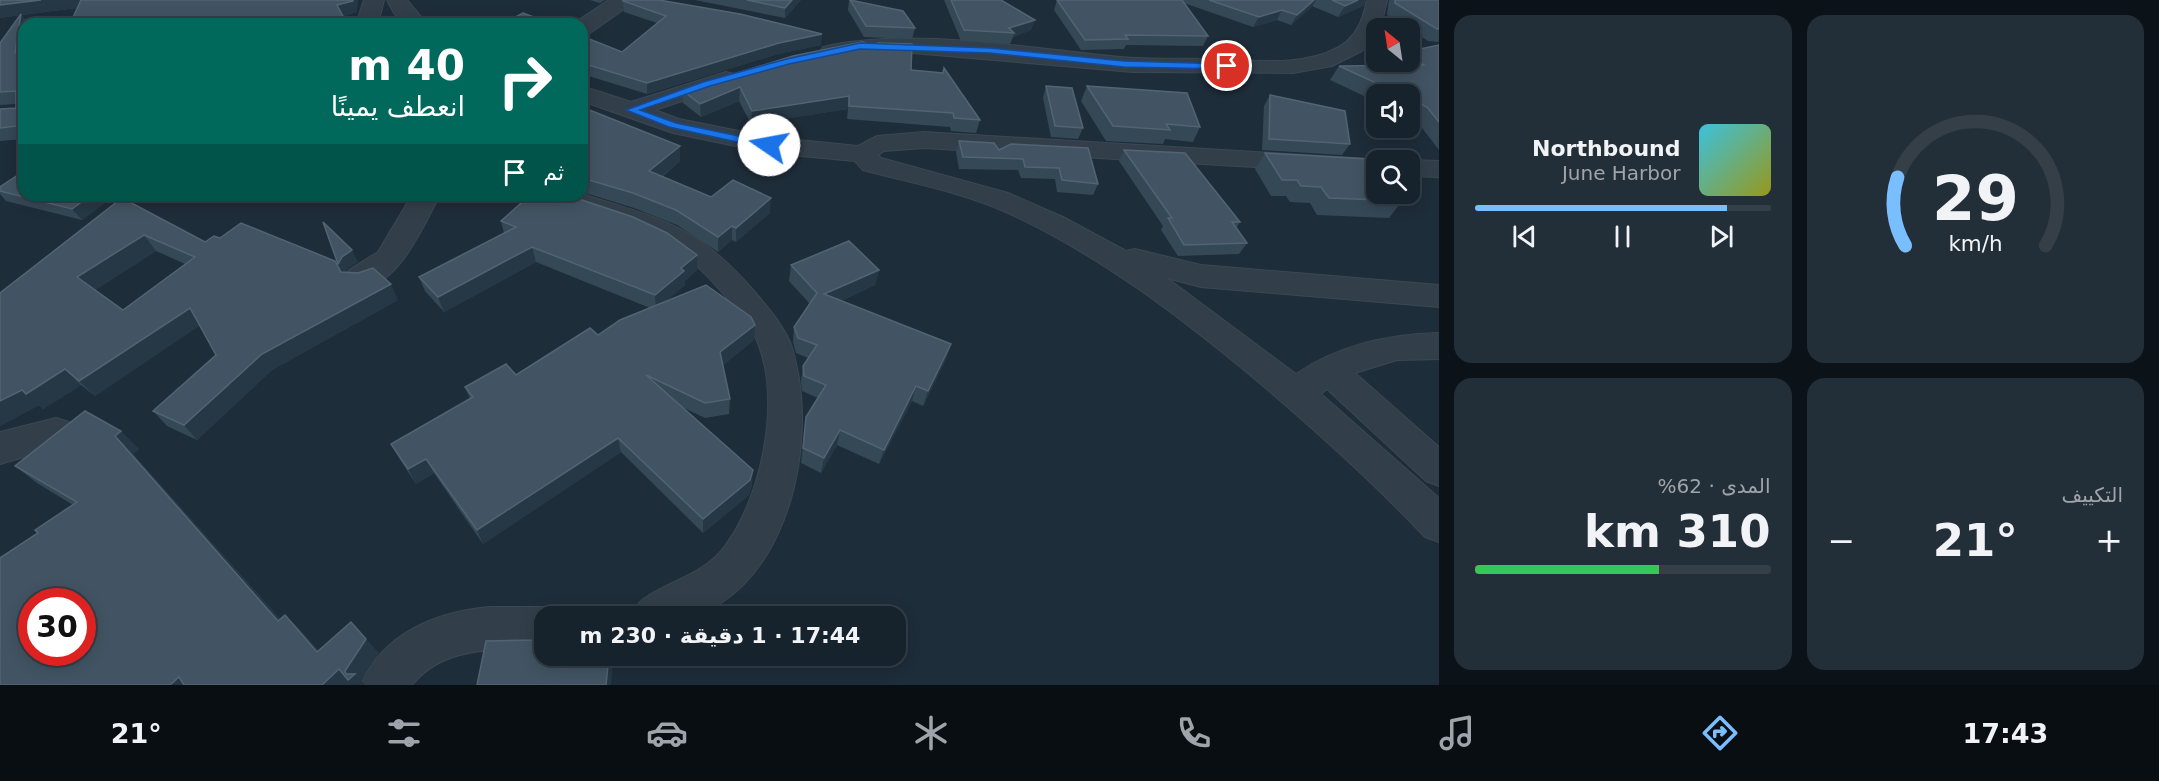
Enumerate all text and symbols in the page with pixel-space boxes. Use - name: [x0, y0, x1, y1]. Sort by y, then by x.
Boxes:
- north arrow: [1366, 18, 1420, 72]
- map controls: [1366, 18, 1420, 204]
- pin: [1201, 40, 1252, 91]
- text: 40 m: [348, 41, 465, 90]
- icon: right: [486, 42, 564, 120]
- icon: arrive: [1210, 49, 1243, 82]
- button: sound: [1366, 84, 1420, 138]
- text: انعطف يمينًا: [331, 91, 465, 122]
- position arrow: [737, 113, 801, 177]
- text: Northbound: [1532, 136, 1681, 161]
- button: search: [1366, 150, 1420, 204]
- icon: arrive: [498, 156, 531, 189]
- text: ثم: [543, 160, 564, 185]
- text: June Harbor: [1562, 161, 1681, 185]
- text: 29: [1932, 162, 2019, 235]
- icon: previous: [1508, 220, 1541, 253]
- icon: pause: [1606, 220, 1639, 253]
- icon: next: [1705, 220, 1738, 253]
- text: km/h: [1948, 231, 2002, 256]
- text: المدى · 62%: [1658, 474, 1771, 498]
- text: التكييف: [2061, 483, 2123, 507]
- text: 310 km: [1584, 505, 1771, 558]
- text: 21°: [1933, 514, 2018, 567]
- text: −: [1828, 521, 1855, 560]
- text: +: [2095, 521, 2123, 560]
- speed limit sign: 30: [18, 588, 96, 666]
- text: 17:44 · 1 دقيقة · 230 m: [580, 623, 860, 648]
- icon: filters: [383, 712, 425, 754]
- icon: car: [646, 712, 688, 754]
- icon: climate: [910, 712, 952, 754]
- icon: phone: [1173, 712, 1215, 754]
- icon: music: [1436, 712, 1478, 754]
- icon: directions: [1699, 712, 1741, 754]
- text: 21°: [111, 718, 162, 749]
- text: 17:43: [1962, 718, 2048, 749]

